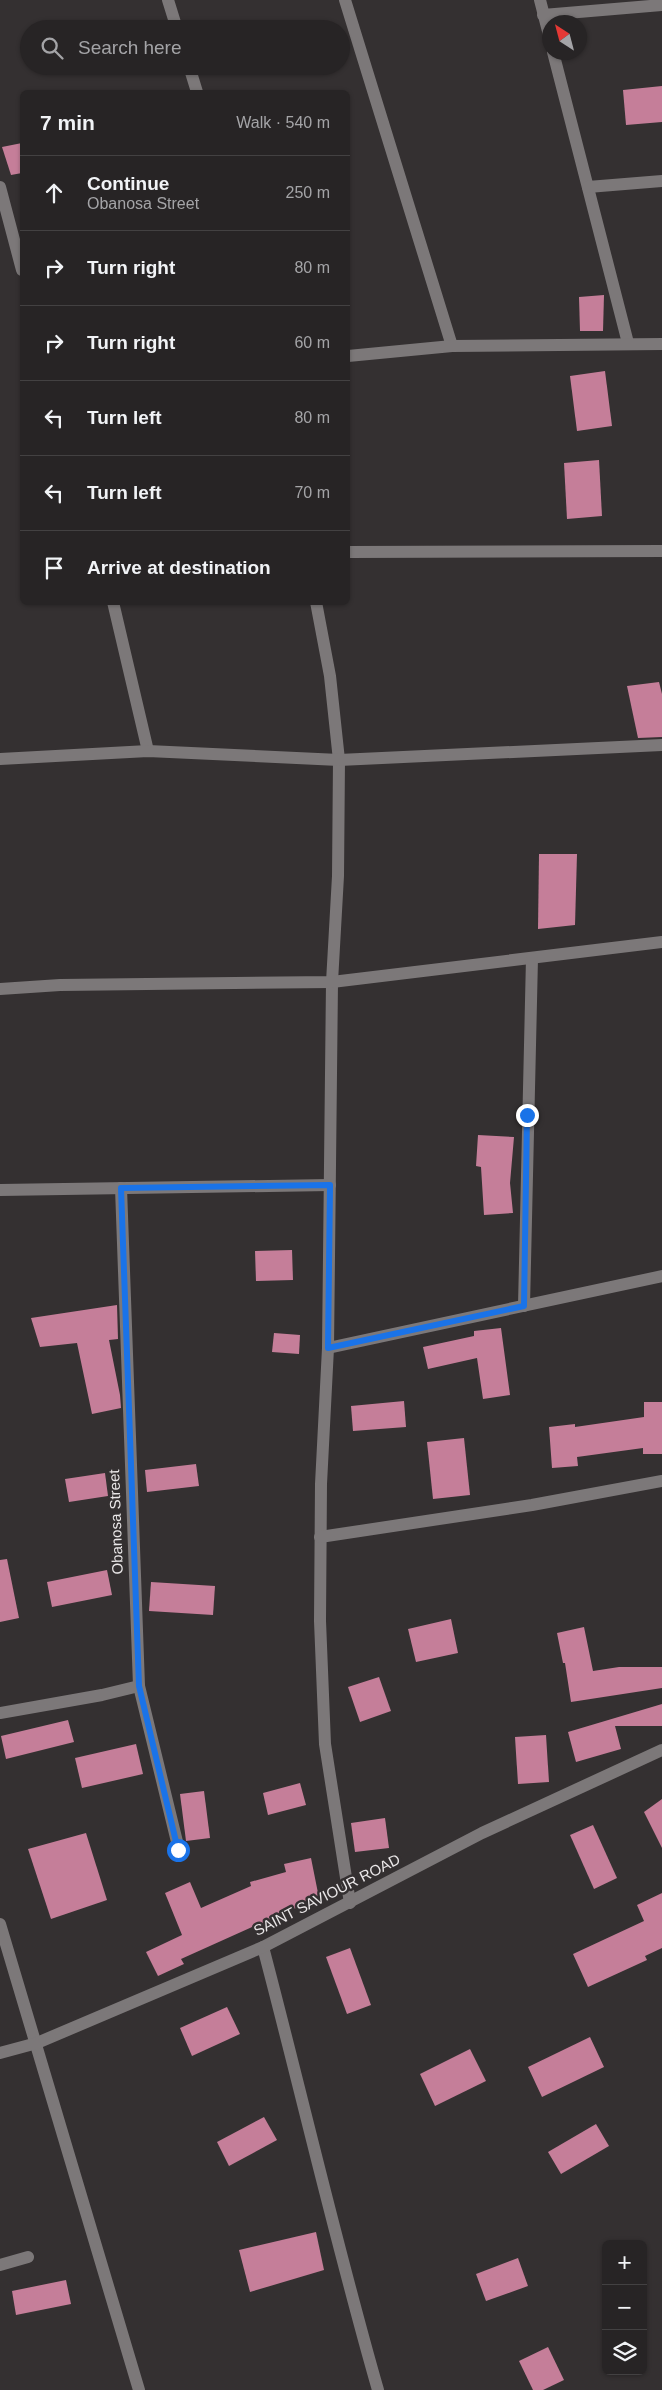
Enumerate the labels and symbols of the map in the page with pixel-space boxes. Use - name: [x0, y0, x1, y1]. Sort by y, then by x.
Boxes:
- north arrow: [542, 15, 587, 60]
- route end: [516, 1104, 539, 1127]
- street label: Obanosa Street: [105, 1468, 126, 1575]
- route start: [167, 1839, 190, 1862]
- street label: SAINT SAVIOUR ROAD: [251, 1850, 403, 1939]

